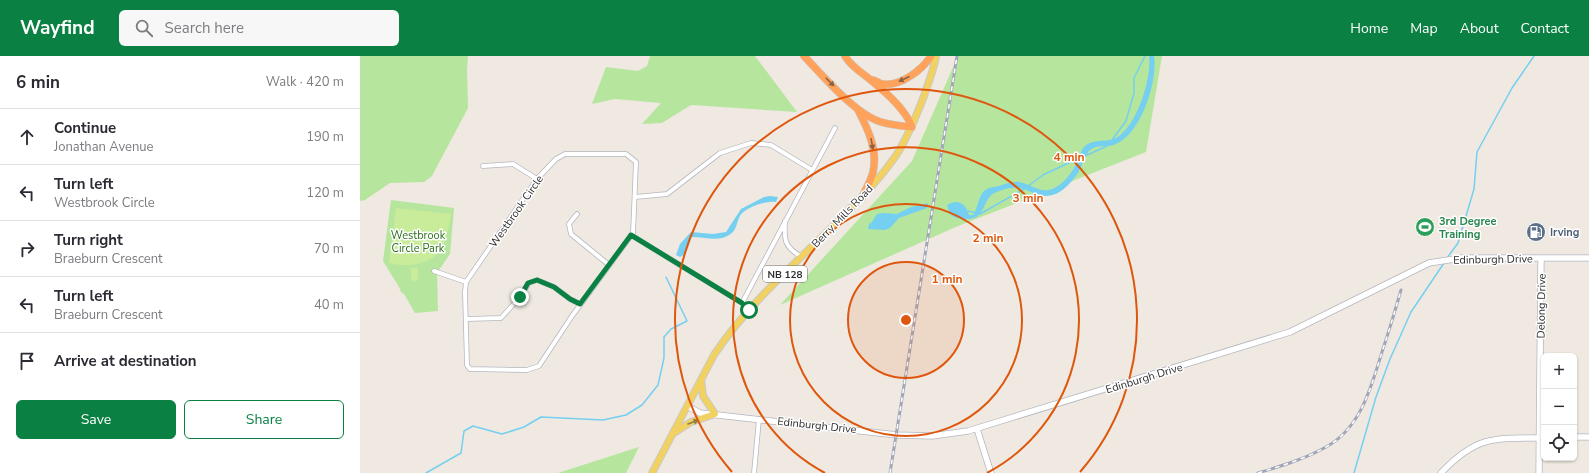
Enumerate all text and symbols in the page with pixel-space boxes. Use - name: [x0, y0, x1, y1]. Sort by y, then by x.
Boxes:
- search box: [119, 10, 399, 46]
- text: Wayfind: [20, 15, 95, 41]
- icon: search: [133, 17, 155, 39]
- text: Search here: [165, 18, 244, 38]
- text: Home: [1350, 19, 1388, 38]
- text: Map: [1410, 19, 1438, 38]
- text: About: [1460, 19, 1499, 38]
- text: Contact: [1521, 19, 1569, 38]
- text: 6 min: [16, 71, 60, 94]
- text: Walk · 420 m: [266, 73, 344, 91]
- one-way arrow: [898, 76, 909, 82]
- one-way arrow: [825, 77, 835, 87]
- text: Continue: [54, 118, 116, 138]
- icon: ahead: [16, 126, 38, 148]
- text: 190 m: [306, 128, 344, 146]
- text: Jonathan Avenue: [54, 138, 154, 156]
- one-way arrow: [869, 138, 875, 150]
- text: 4 min: [1053, 149, 1085, 165]
- street label: Westbrook Circle: [486, 172, 547, 250]
- text: Turn left: [54, 174, 113, 194]
- icon: left: [16, 182, 38, 204]
- street label: Berry Mills Road: [808, 182, 876, 251]
- text: 120 m: [306, 184, 344, 202]
- text: 3 min: [1012, 190, 1044, 206]
- text: Westbrook Circle: [54, 194, 155, 212]
- place label: 3rd Degree Training: [1439, 214, 1497, 242]
- sports icon: 3rd Degree Training: [1414, 216, 1436, 238]
- fuel station icon: Irving: [1525, 221, 1547, 243]
- place label: Irving: [1550, 225, 1579, 240]
- park label: Westbrook Circle Park: [391, 228, 446, 256]
- text: Turn right: [54, 230, 123, 250]
- text: 2 min: [972, 230, 1004, 246]
- icon: right: [16, 238, 38, 260]
- text: 70 m: [314, 240, 344, 258]
- text: Braeburn Crescent: [54, 250, 163, 268]
- street label: Edinburgh Drive: [1453, 251, 1533, 268]
- road number: NB 128: [763, 266, 807, 282]
- text: 1 min: [931, 271, 963, 287]
- street label: Delong Drive: [1533, 273, 1550, 339]
- text: Turn left: [54, 286, 113, 306]
- route end: [511, 288, 529, 306]
- icon: left: [16, 294, 38, 316]
- text: 40 m: [314, 296, 344, 314]
- route start: [740, 301, 758, 319]
- text: Braeburn Crescent: [54, 306, 163, 324]
- centre of rings: [899, 313, 913, 327]
- icon: arrive: [16, 350, 38, 372]
- text: Arrive at destination: [54, 351, 197, 371]
- map controls: [1541, 353, 1577, 461]
- button: +: [1541, 353, 1577, 389]
- street label: Edinburgh Drive: [1104, 360, 1185, 397]
- button: −: [1541, 389, 1577, 425]
- button: Save: [16, 400, 176, 439]
- button: Share: [184, 400, 344, 439]
- street label: Edinburgh Drive: [777, 414, 857, 437]
- one-way arrow: [687, 418, 699, 424]
- button: locate: [1541, 425, 1577, 461]

